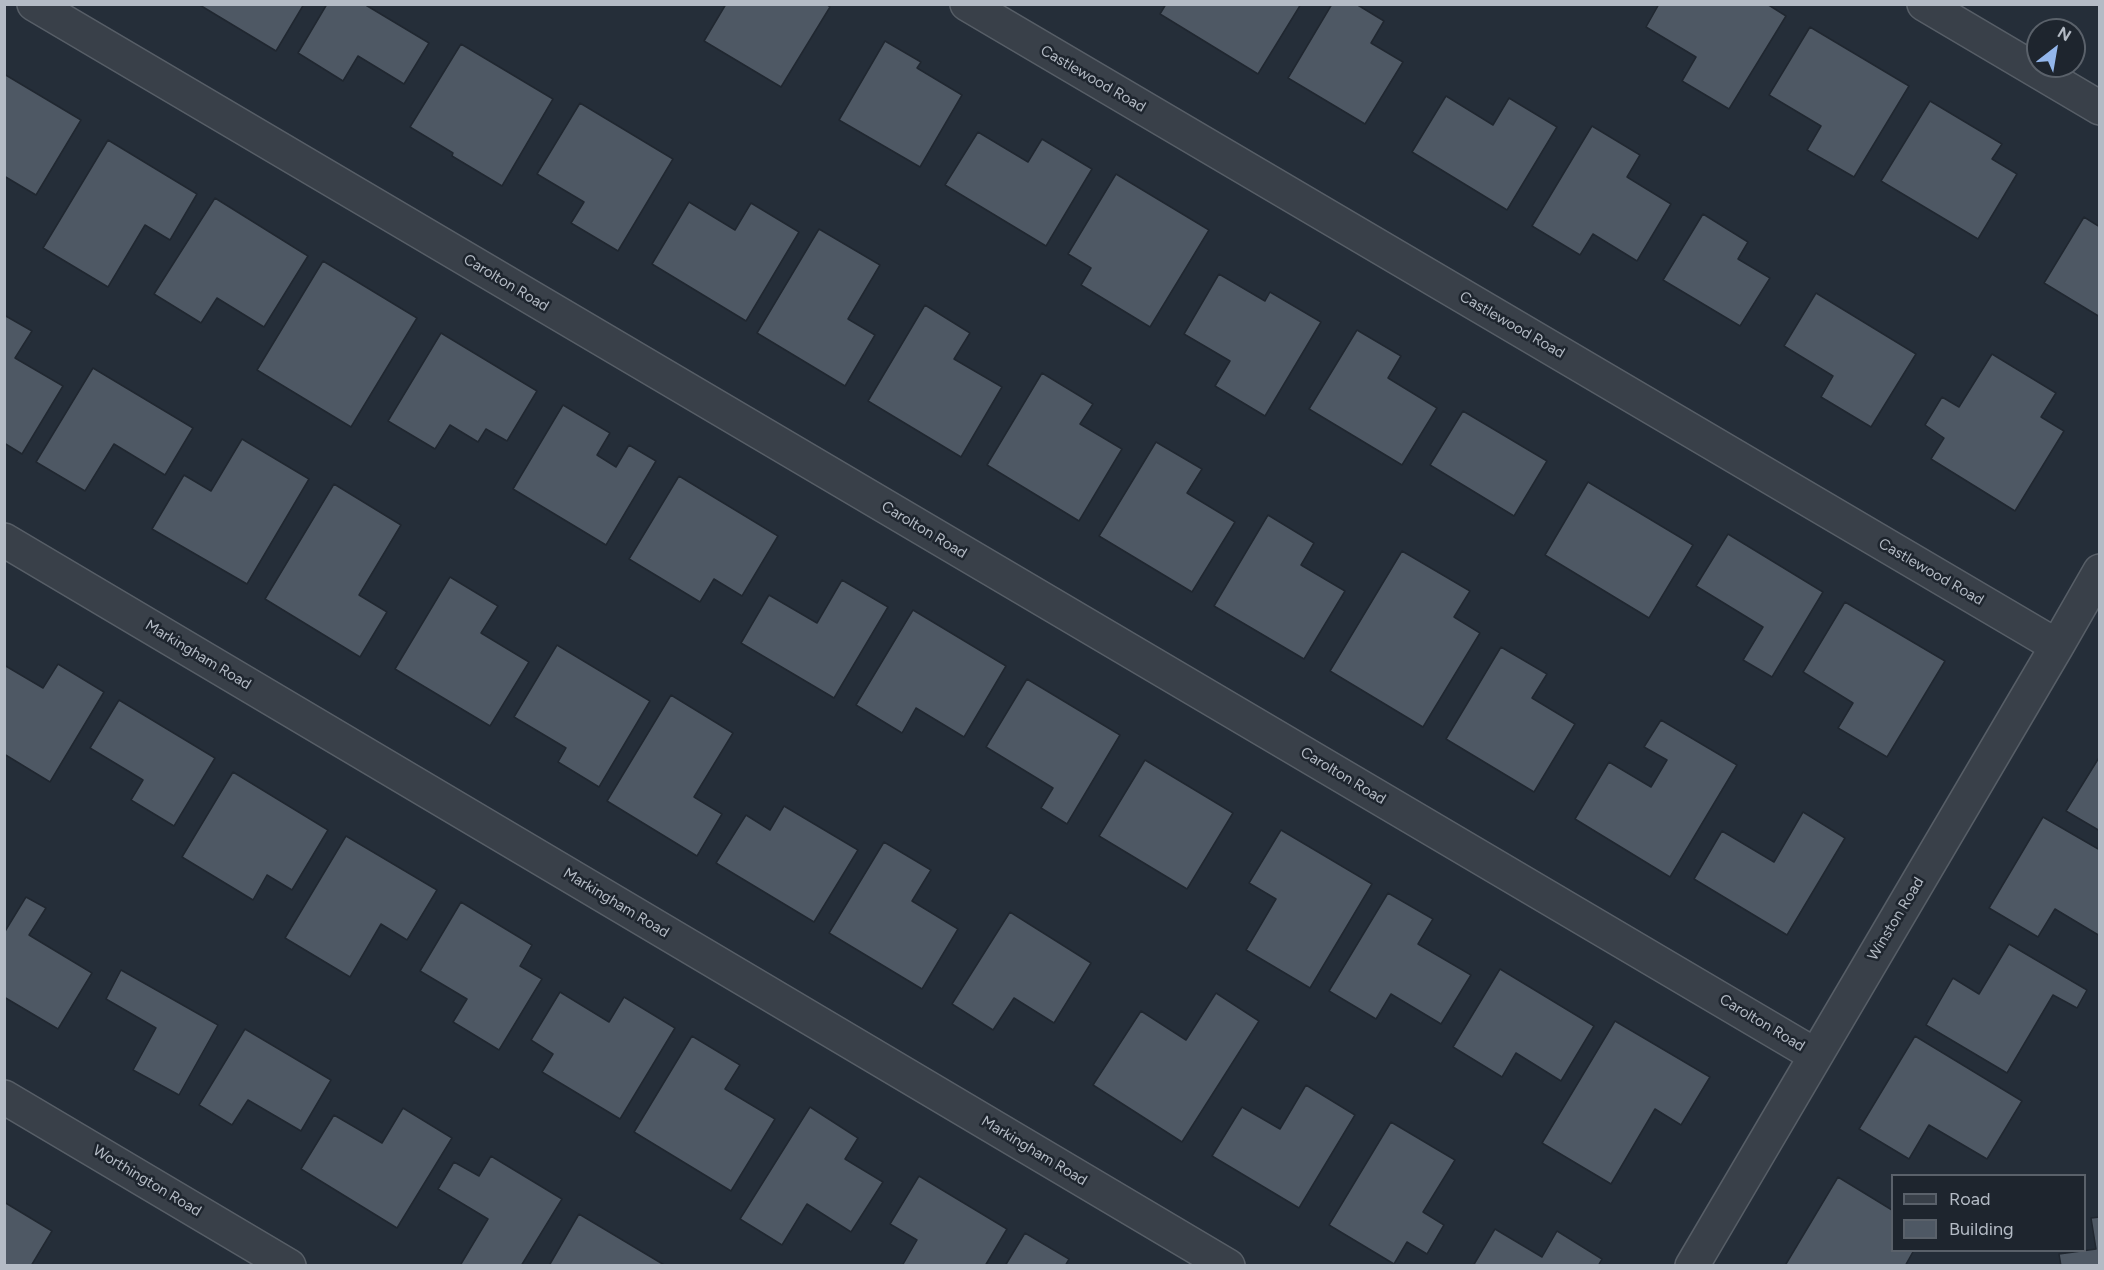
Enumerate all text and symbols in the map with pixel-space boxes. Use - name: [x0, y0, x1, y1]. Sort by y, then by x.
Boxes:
- north arrow: [2026, 18, 2086, 78]
- text: N: [2054, 23, 2075, 45]
- street label: Castlewood Road: [1037, 42, 1149, 116]
- street label: Carolton Road: [460, 250, 552, 316]
- street label: Castlewood Road: [1456, 288, 1568, 362]
- street label: Carolton Road: [878, 497, 970, 563]
- street label: Castlewood Road: [1875, 535, 1987, 609]
- street label: Markingham Road: [142, 616, 254, 694]
- street label: Carolton Road: [1297, 743, 1389, 809]
- street label: Markingham Road: [560, 864, 672, 942]
- street label: Winston Road: [1864, 874, 1928, 964]
- street label: Carolton Road: [1716, 990, 1808, 1056]
- street label: Markingham Road: [978, 1112, 1090, 1190]
- street label: Worthington Road: [90, 1142, 204, 1220]
- legend: [1891, 1174, 2086, 1252]
- text: Road: [1949, 1188, 1990, 1210]
- text: Building: [1949, 1218, 2014, 1240]

